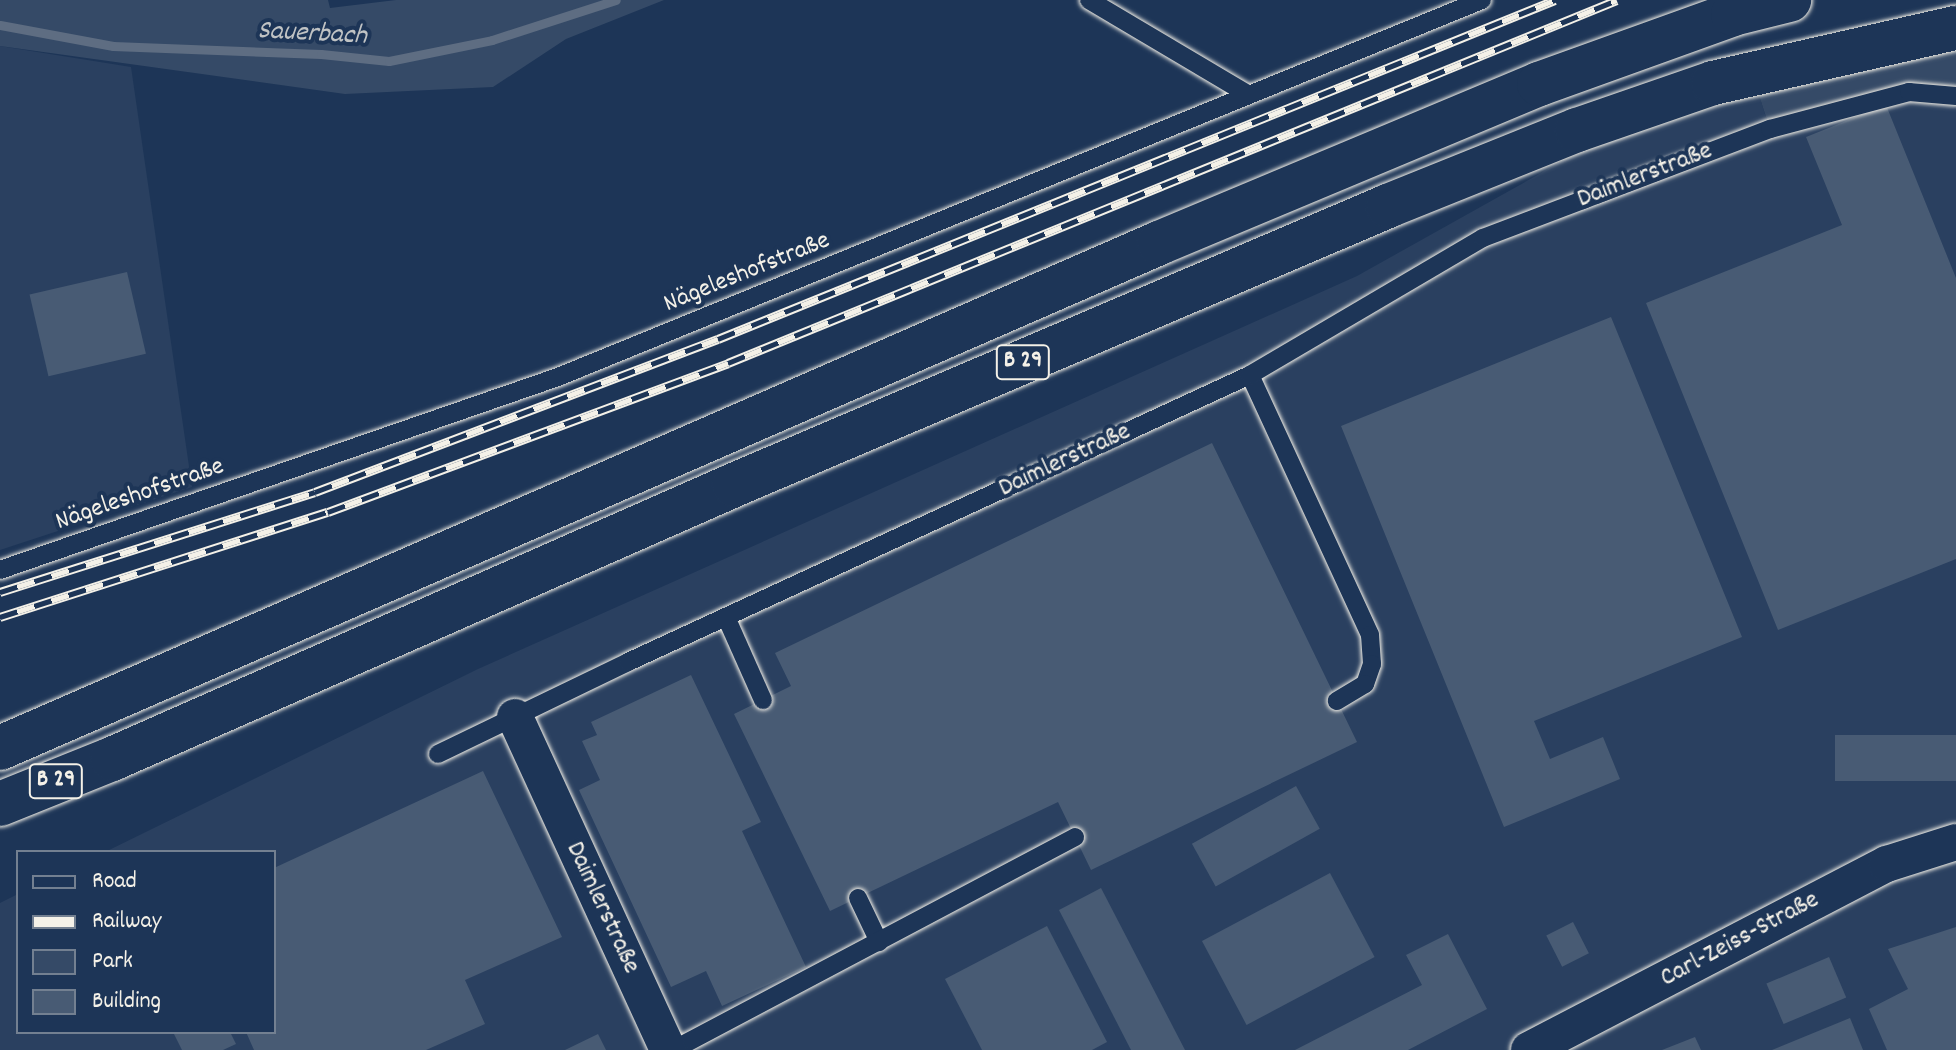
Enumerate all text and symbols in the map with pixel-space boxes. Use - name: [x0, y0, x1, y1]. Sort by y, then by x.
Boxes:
- water label: Sauerbach: [256, 15, 368, 55]
- street label: Daimlerstraße: [1573, 136, 1717, 216]
- street label: Nägeleshofstraße: [660, 226, 834, 320]
- road number: B 29: [995, 342, 1051, 382]
- street label: Daimlerstraße: [994, 417, 1136, 505]
- street label: Nägeleshofstraße: [52, 452, 228, 538]
- road number: B 29: [28, 761, 84, 801]
- street label: Daimlerstraße: [558, 837, 646, 979]
- legend: [16, 850, 276, 1034]
- text: Road: [92, 865, 137, 899]
- street label: Carl-Zeiss-Straße: [1655, 885, 1825, 995]
- text: Railway: [92, 905, 161, 939]
- text: Park: [92, 945, 133, 979]
- text: Building: [92, 985, 161, 1019]

